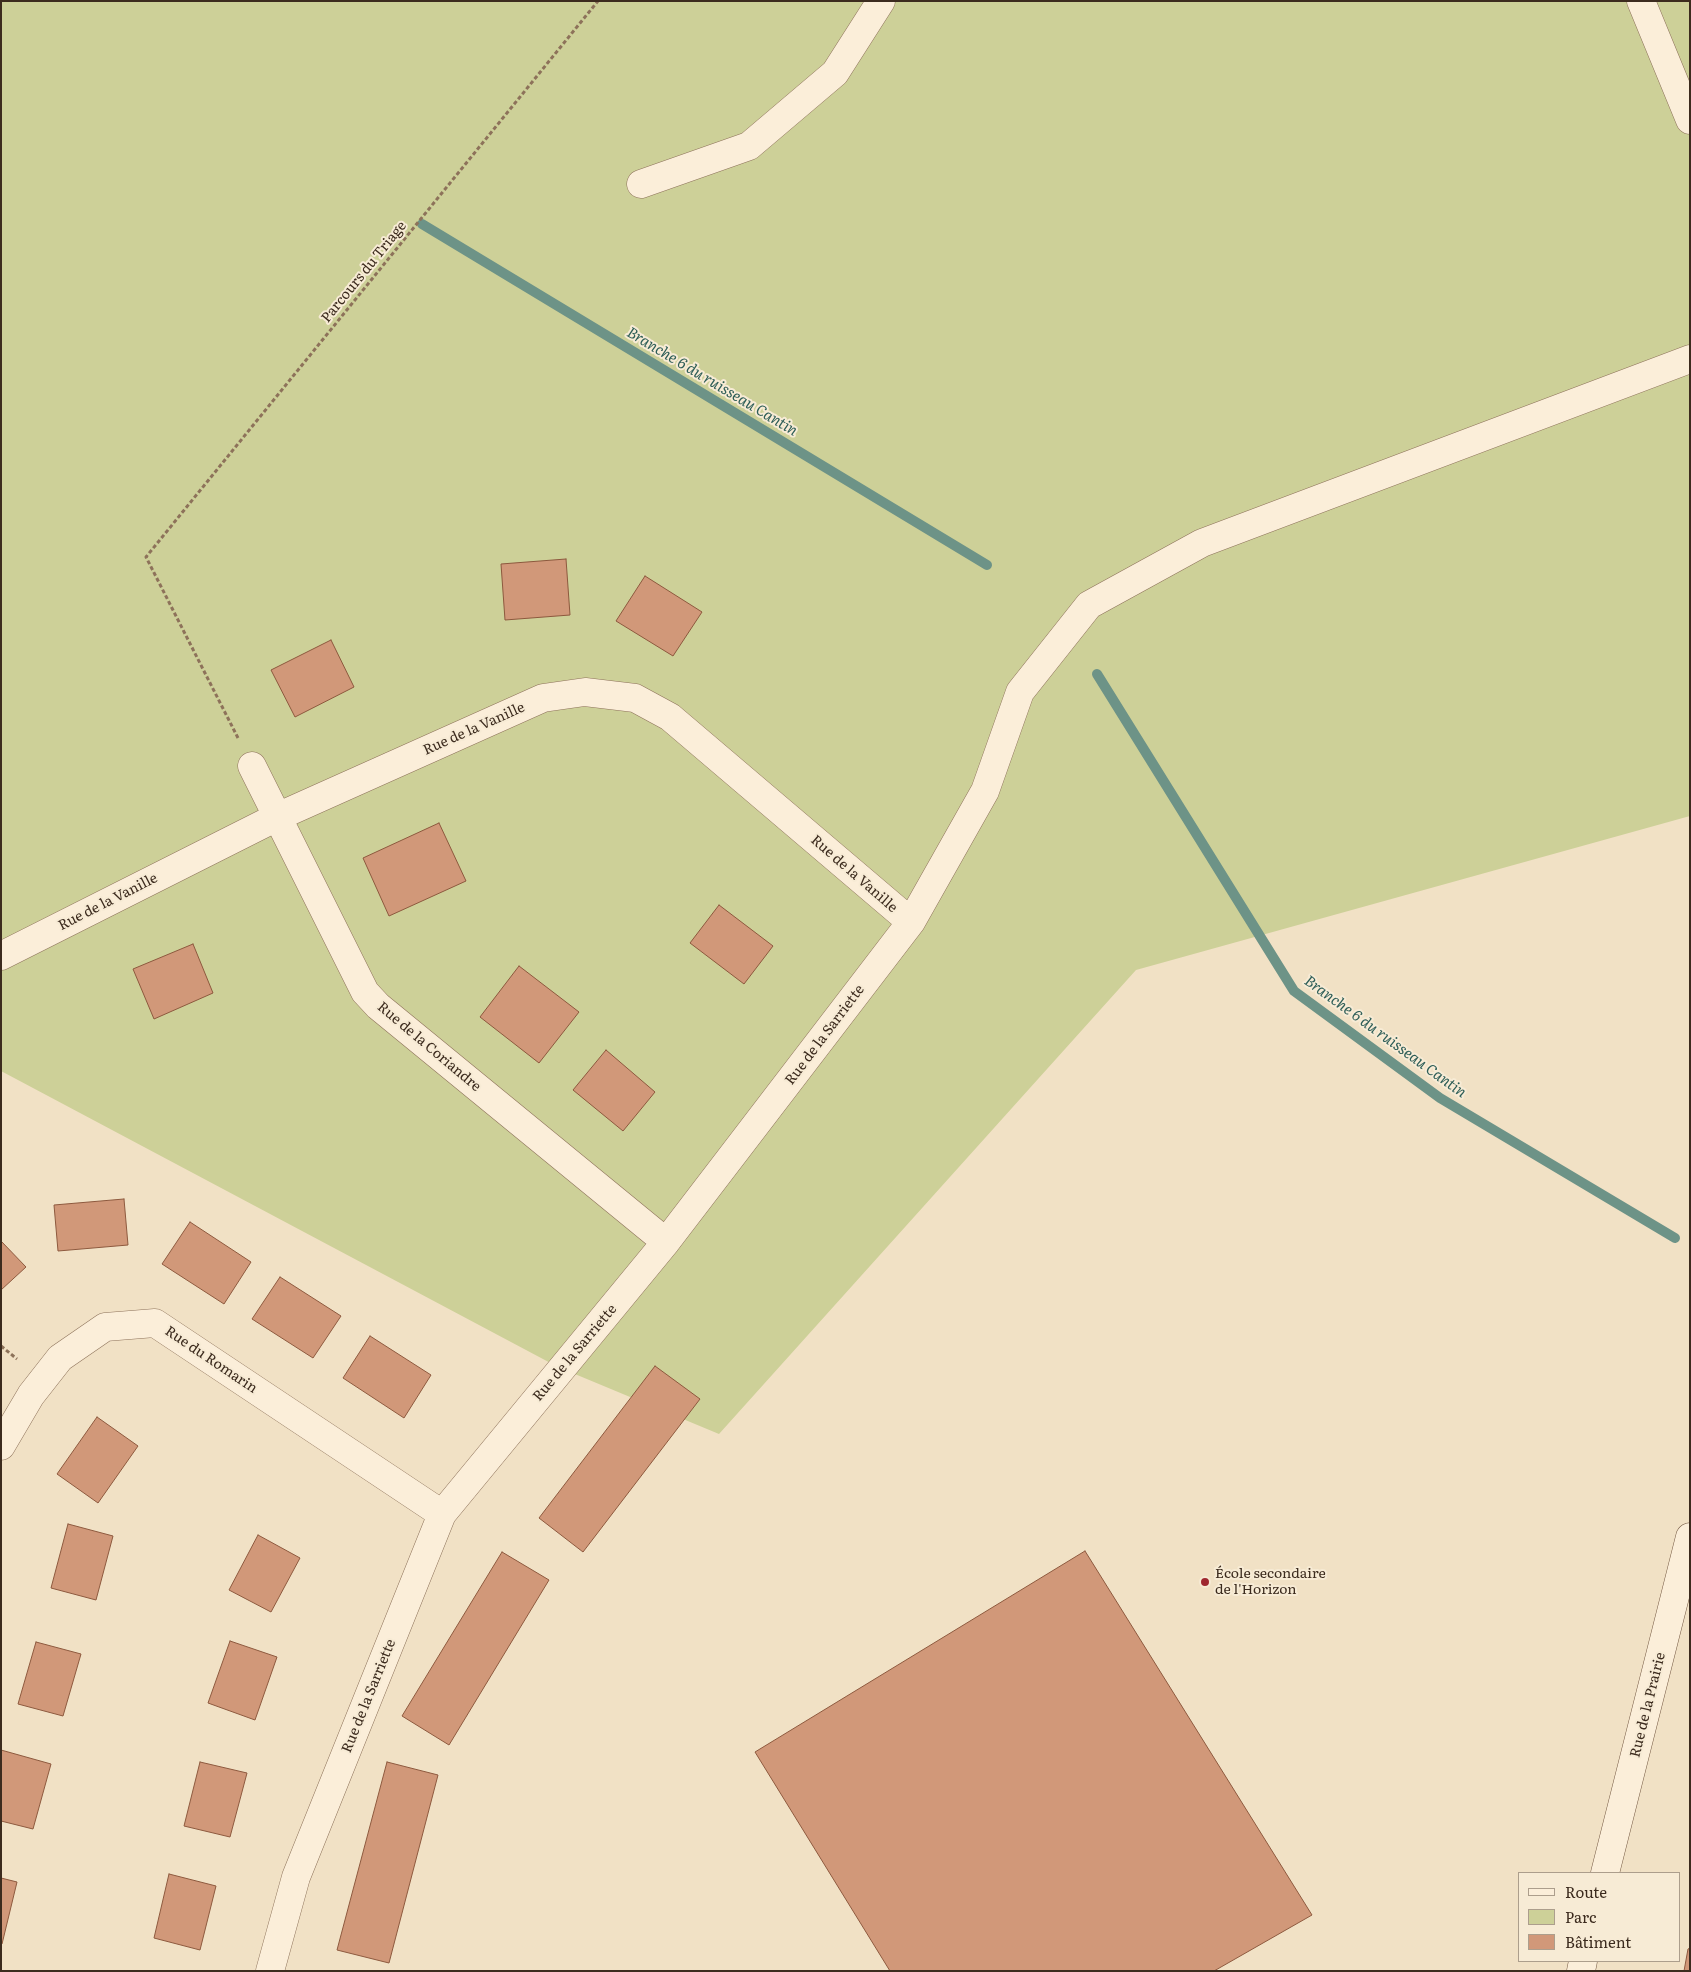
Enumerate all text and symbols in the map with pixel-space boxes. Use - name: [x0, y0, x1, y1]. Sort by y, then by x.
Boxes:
- street label: Parcours du Triage: [318, 218, 410, 326]
- water label: Branche 6 du ruisseau Cantin: [623, 324, 801, 440]
- street label: Rue de la Vanille: [421, 699, 527, 759]
- street label: Rue de la Vanille: [807, 832, 901, 916]
- street label: Rue de la Vanille: [56, 870, 160, 934]
- water label: Branche 6 du ruisseau Cantin: [1300, 972, 1470, 1102]
- street label: Rue de la Sarriette: [782, 982, 868, 1088]
- street label: Rue de la Coriandre: [374, 999, 484, 1095]
- street label: Rue de la Sarriette: [530, 1301, 620, 1405]
- street label: Rue du Romarin: [162, 1323, 260, 1397]
- place label: École secondaire de l'Horizon: [1215, 1566, 1326, 1598]
- marker: École secondaire de l'Horizon: [1199, 1576, 1211, 1588]
- street label: Rue de la Sarriette: [339, 1637, 399, 1755]
- street label: Rue de la Prairie: [1627, 1651, 1669, 1759]
- legend: [1518, 1872, 1681, 1962]
- text: Route: [1565, 1880, 1607, 1903]
- text: Parc: [1565, 1905, 1596, 1928]
- text: Bâtiment: [1565, 1930, 1631, 1953]

